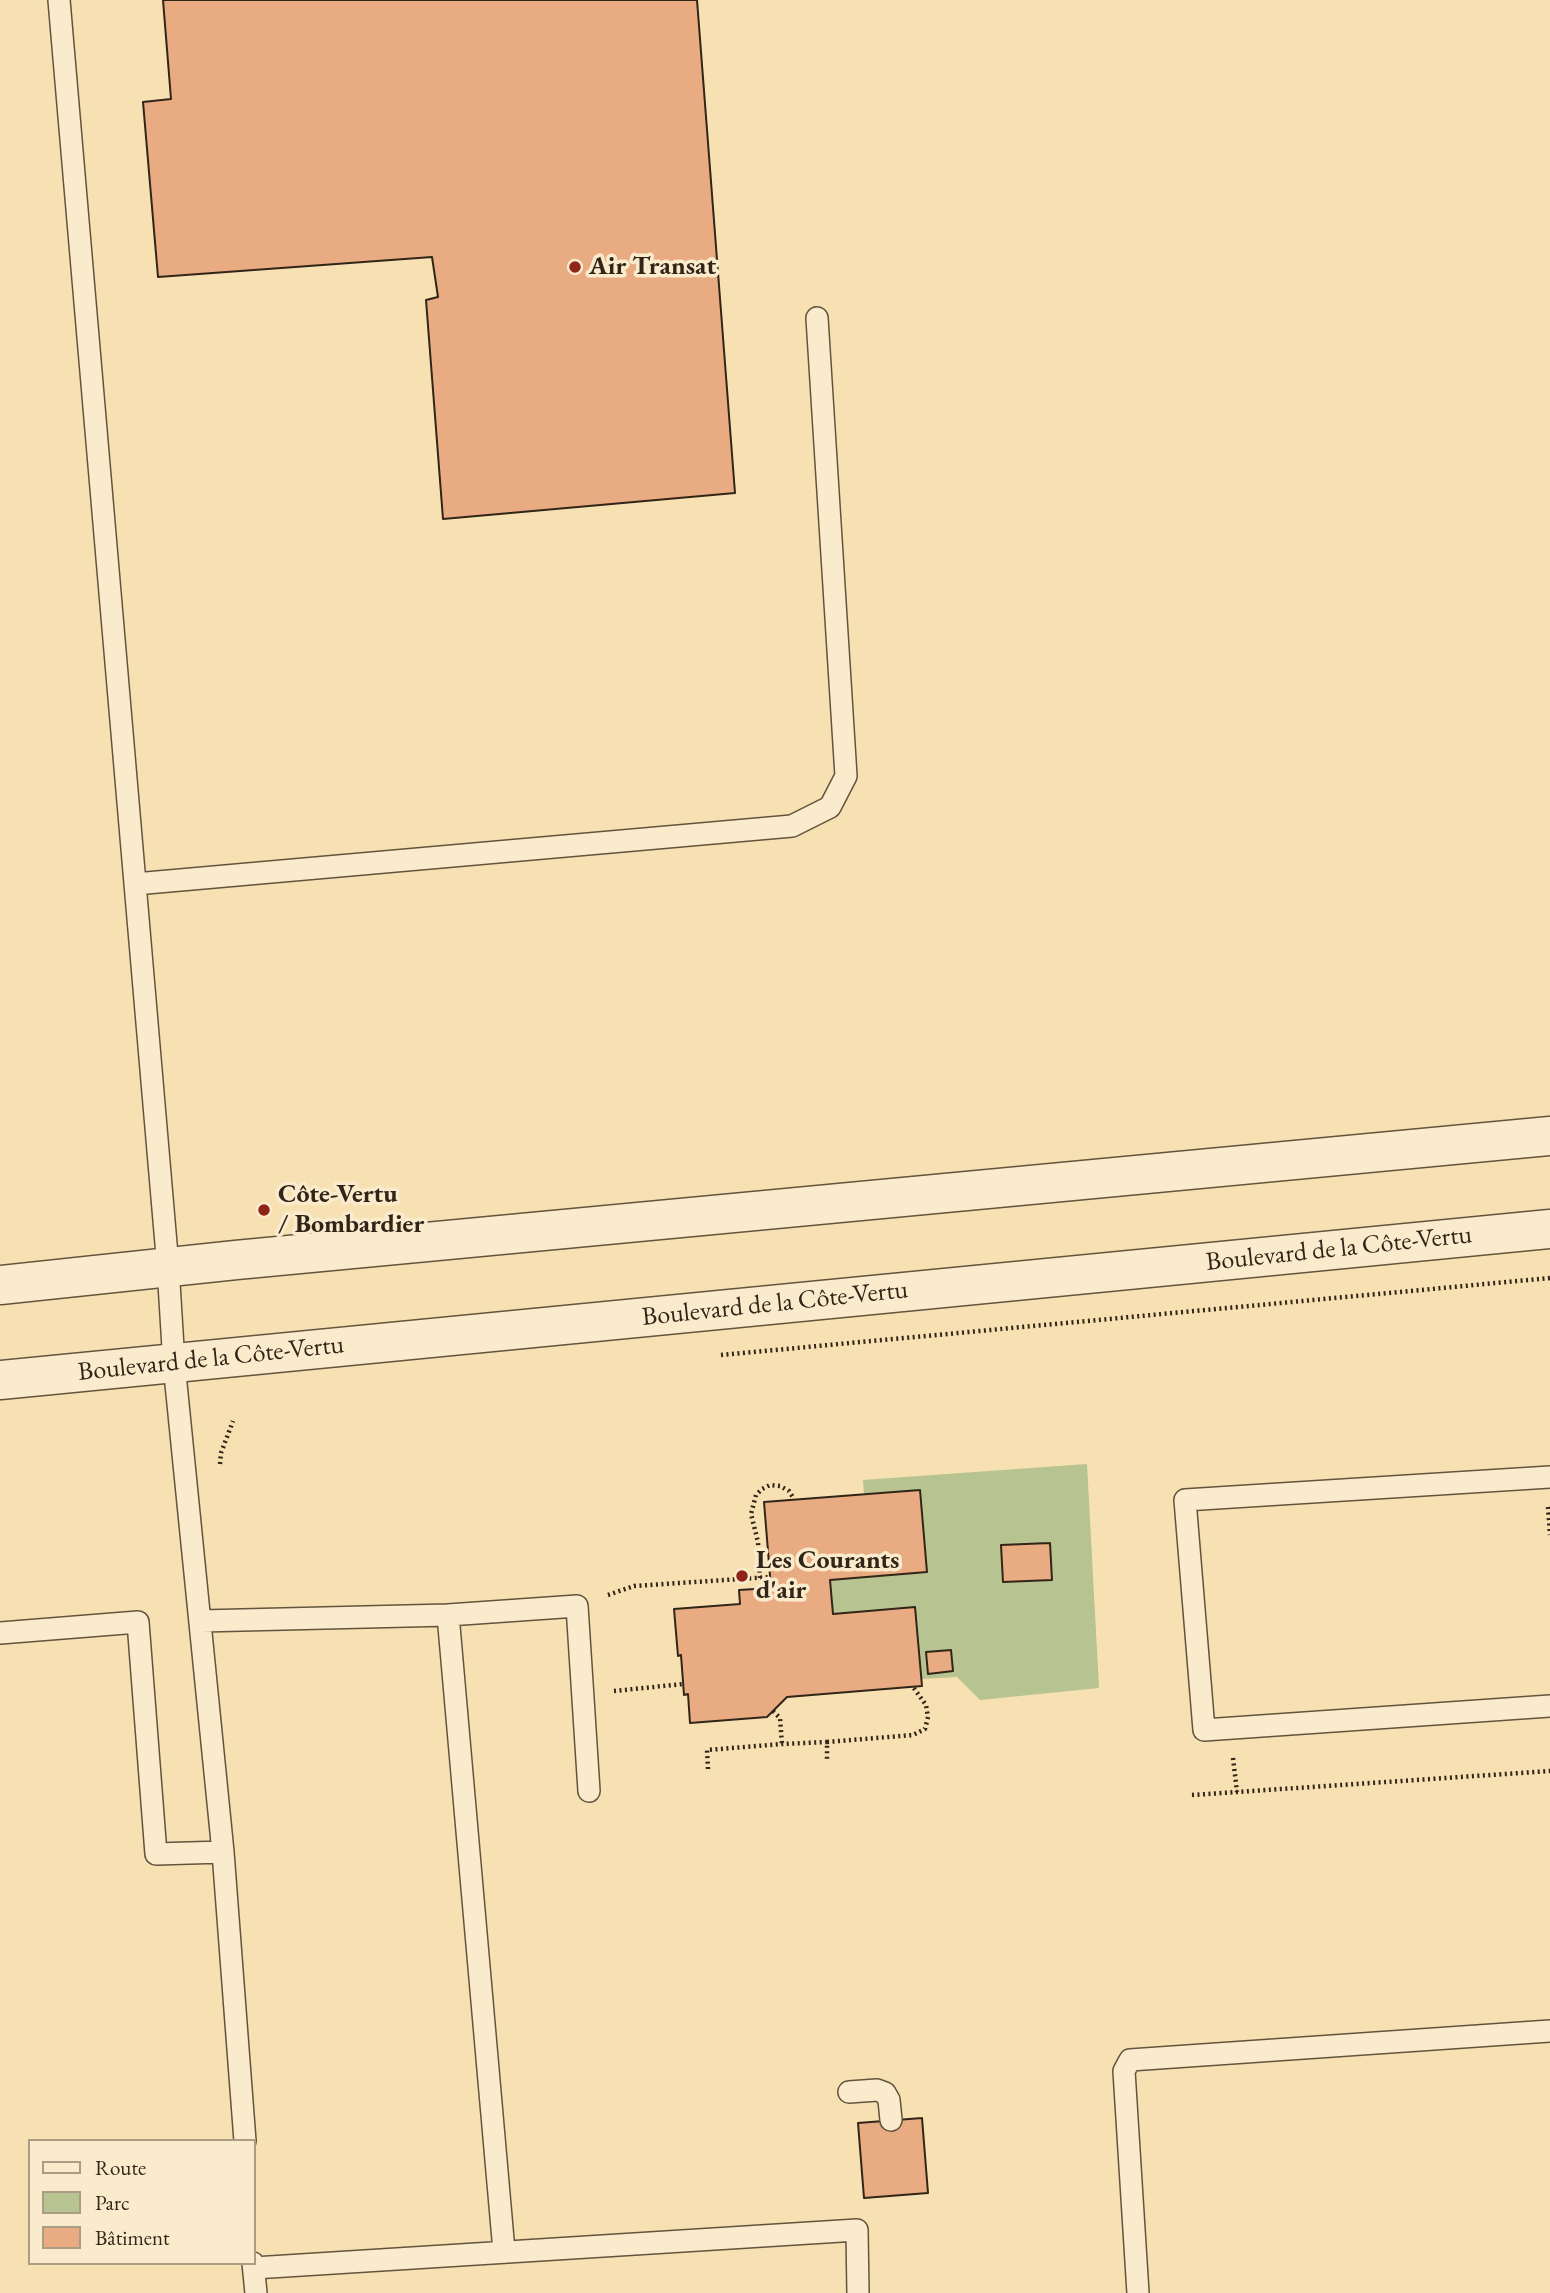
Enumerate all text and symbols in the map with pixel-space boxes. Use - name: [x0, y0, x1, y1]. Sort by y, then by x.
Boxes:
- place label: Air Transat: [589, 251, 716, 283]
- marker: Air Transat: [567, 259, 583, 275]
- place label: Côte-Vertu / Bombardier: [278, 1179, 424, 1240]
- marker: Côte-Vertu / Bombardier: [256, 1202, 272, 1218]
- street label: Boulevard de la Côte-Vertu: [1204, 1220, 1474, 1278]
- street label: Boulevard de la Côte-Vertu: [640, 1275, 910, 1333]
- street label: Boulevard de la Côte-Vertu: [76, 1330, 346, 1388]
- place label: Les Courants d'air: [756, 1545, 899, 1606]
- marker: Les Courants d'air: [734, 1568, 750, 1584]
- legend: [28, 2139, 256, 2265]
- text: Route: [95, 2154, 146, 2181]
- text: Parc: [95, 2189, 129, 2216]
- text: Bâtiment: [95, 2224, 170, 2251]

